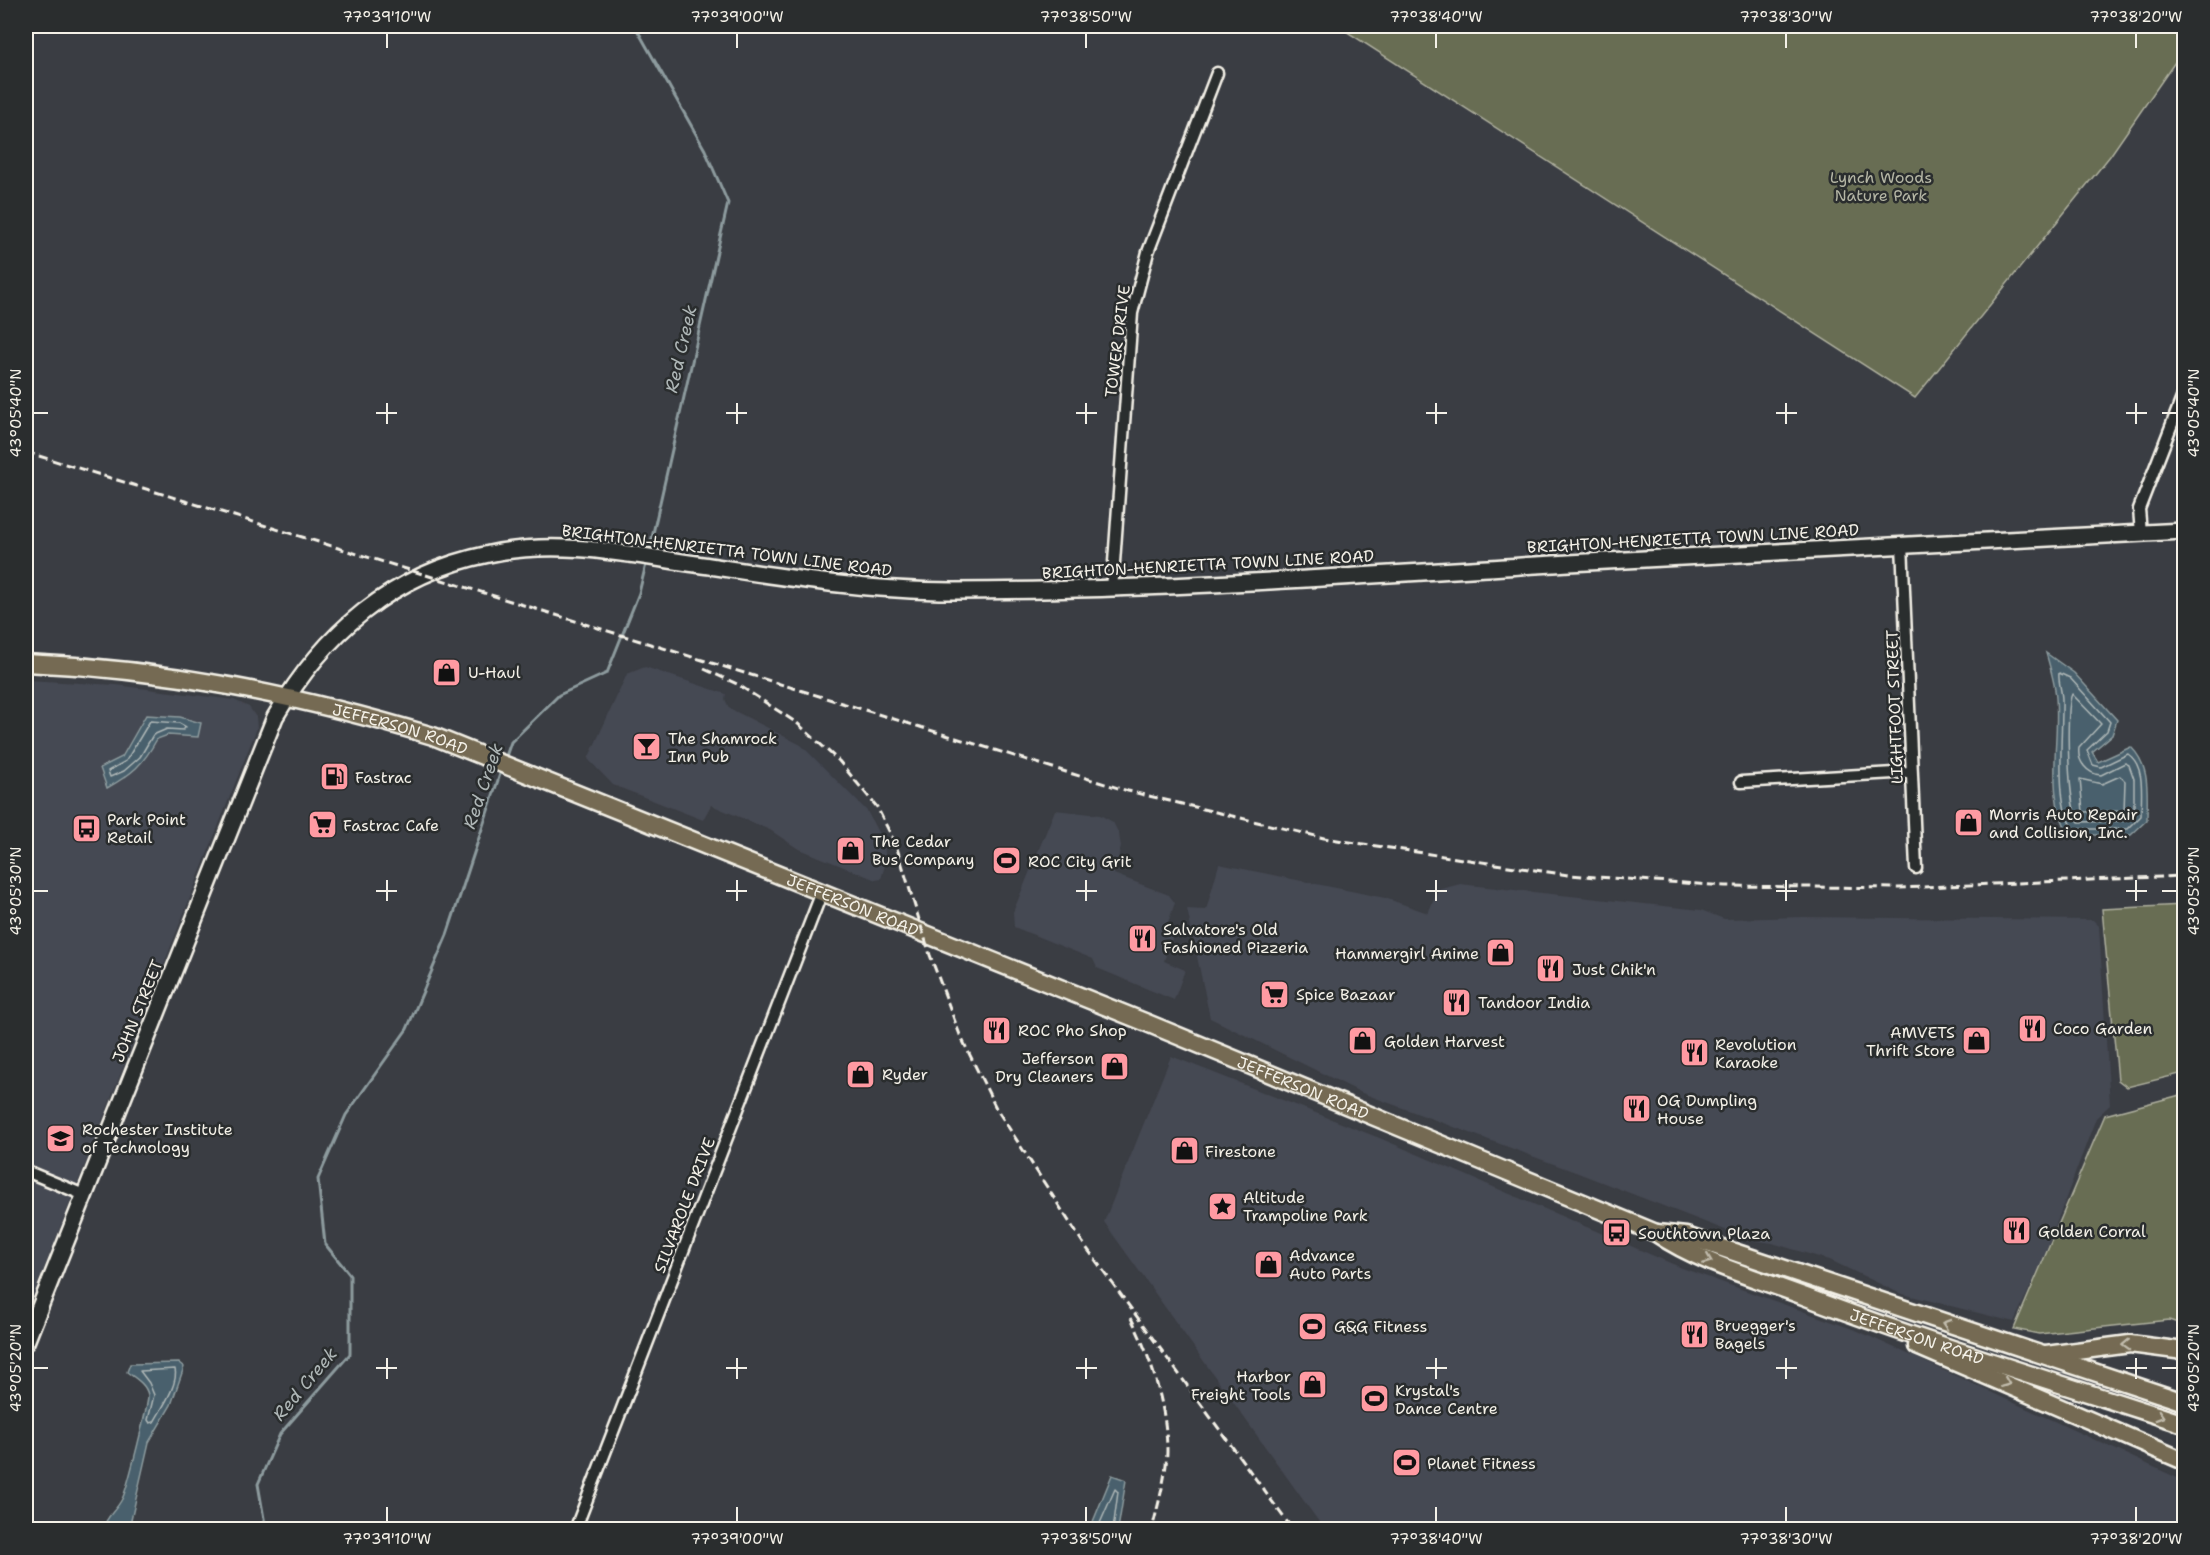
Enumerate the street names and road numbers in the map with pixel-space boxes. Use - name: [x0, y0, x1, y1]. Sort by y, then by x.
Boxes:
- street label: TOWER DRIVE: [1100, 284, 1135, 398]
- street label: BRIGHTON-HENRIETTA TOWN LINE ROAD: [1526, 519, 1860, 558]
- street label: BRIGHTON-HENRIETTA TOWN LINE ROAD: [561, 520, 893, 581]
- street label: BRIGHTON-HENRIETTA TOWN LINE ROAD: [1041, 545, 1375, 584]
- street label: LIGHTFOOT STREET: [1881, 629, 1908, 785]
- street label: JEFFERSON ROAD: [330, 699, 471, 760]
- street label: JEFFERSON ROAD: [783, 869, 922, 941]
- street label: JOHN STREET: [107, 957, 168, 1066]
- street label: JEFFERSON ROAD: [1234, 1051, 1372, 1124]
- street label: SILVAROLE DRIVE: [649, 1134, 720, 1276]
- street label: JEFFERSON ROAD: [1847, 1304, 1987, 1370]

